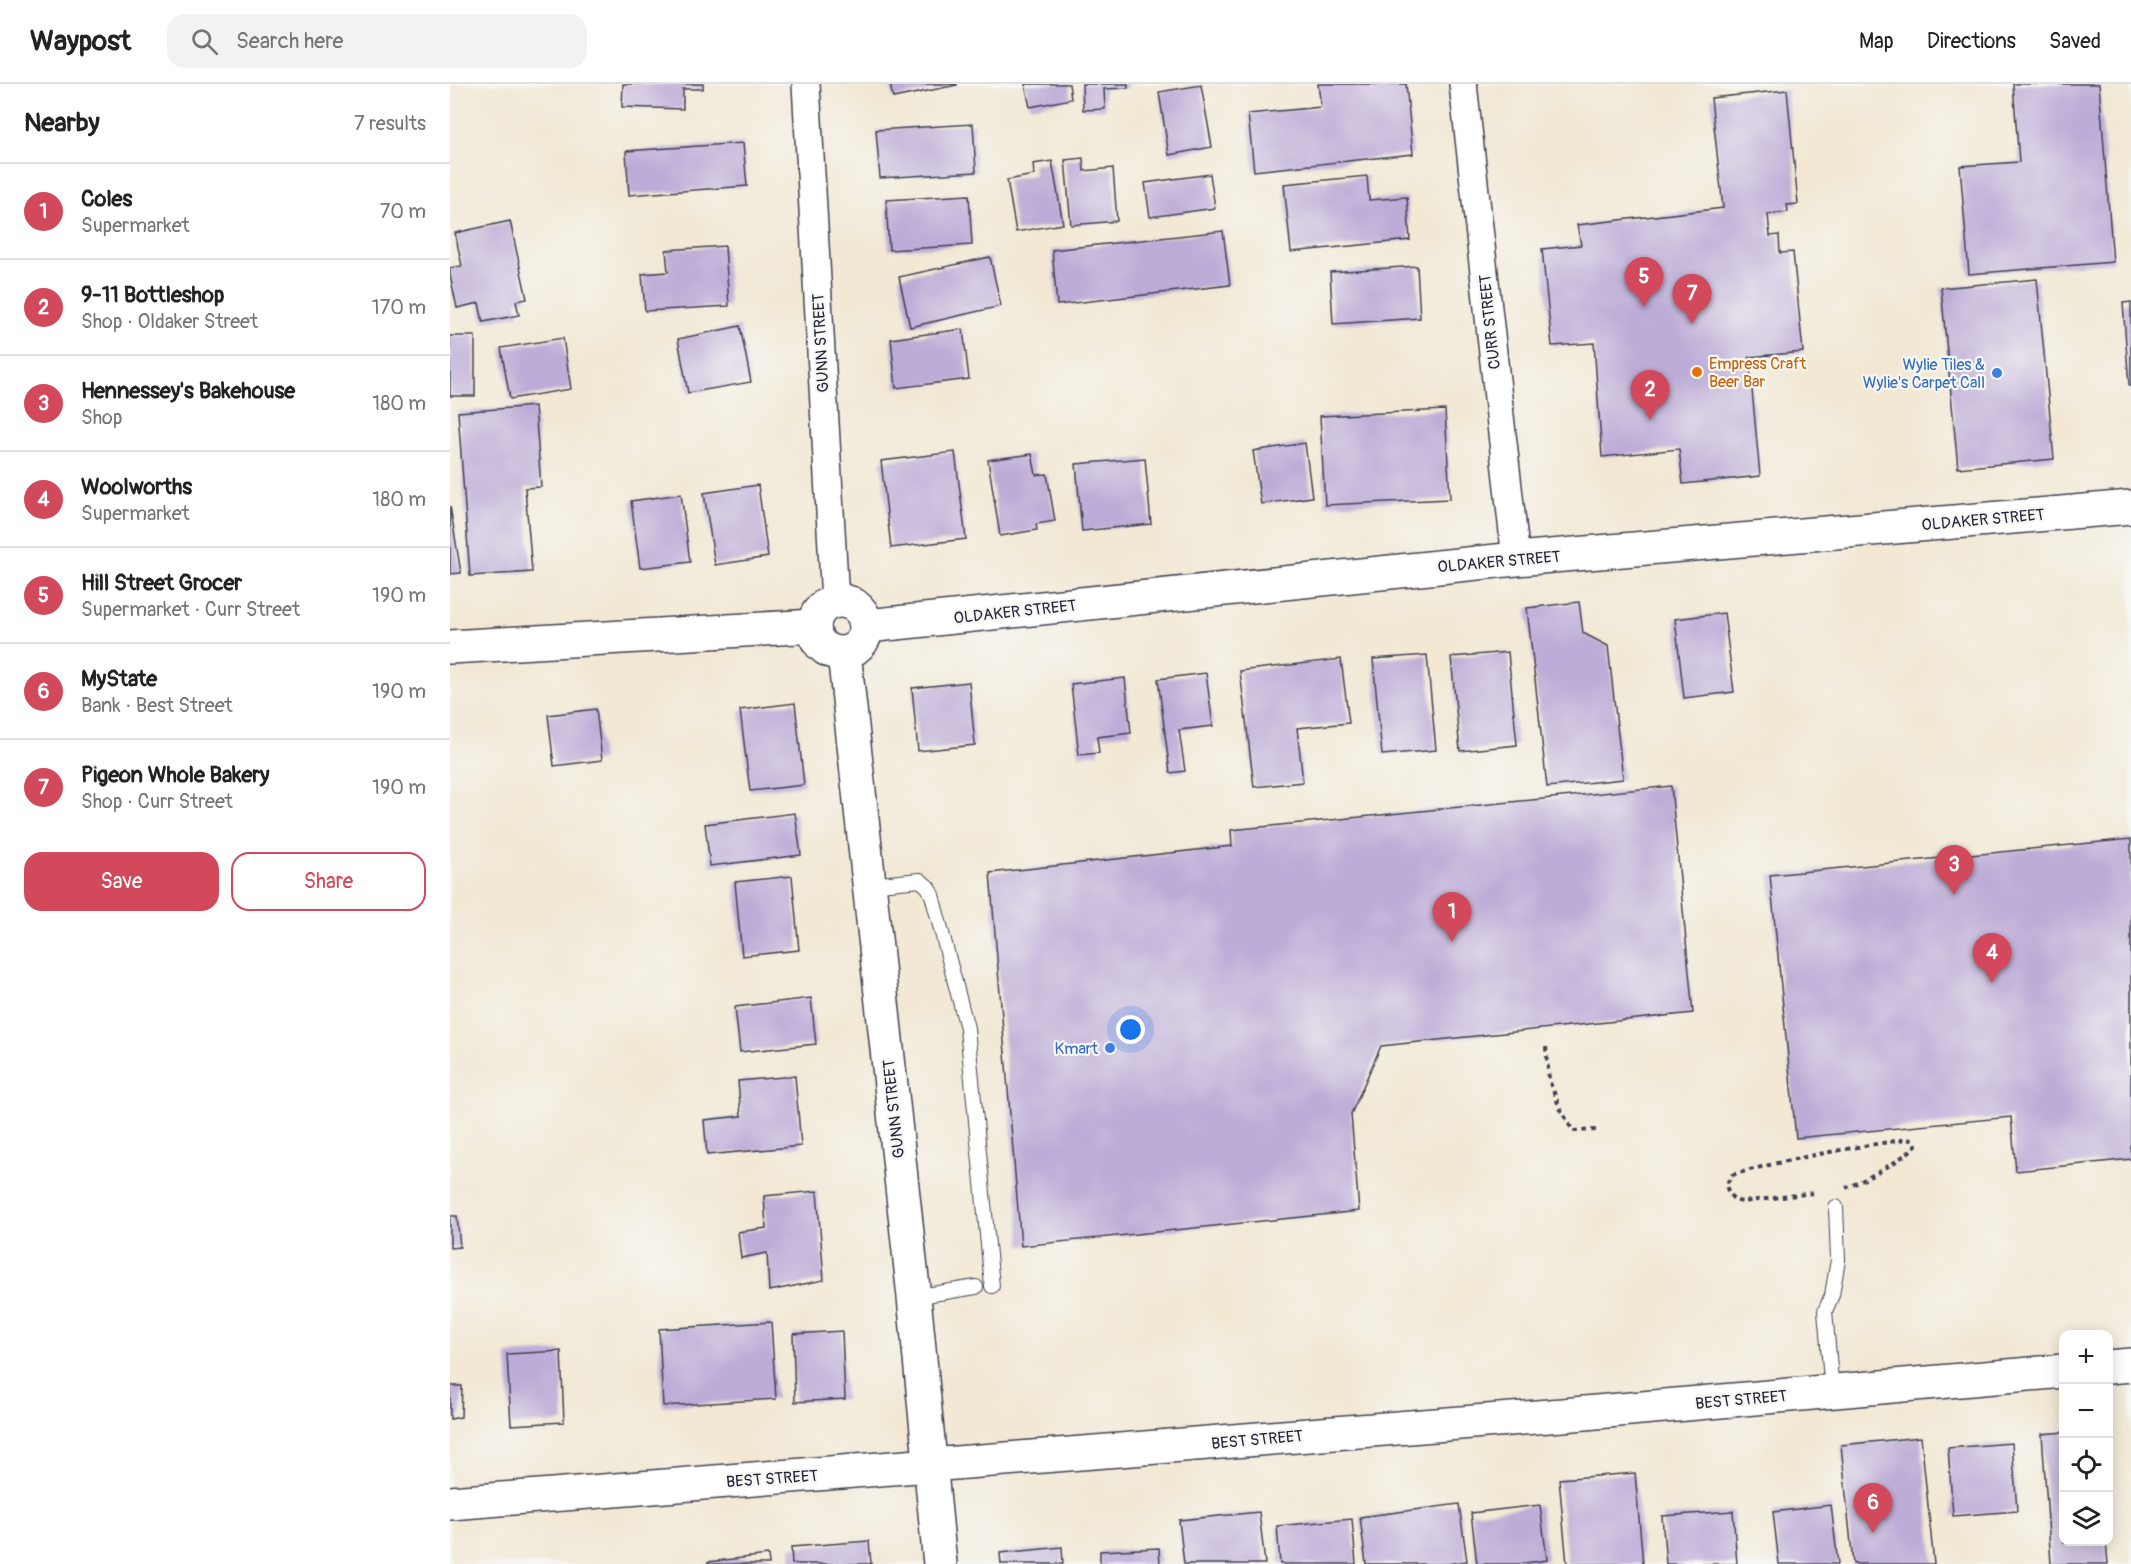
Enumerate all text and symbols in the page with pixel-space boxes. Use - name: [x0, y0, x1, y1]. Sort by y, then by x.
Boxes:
- search box: [167, 14, 587, 68]
- text: Waypost: [30, 24, 131, 59]
- icon: search: [188, 25, 221, 58]
- text: Search here: [236, 27, 343, 55]
- text: Map: [1859, 28, 1894, 55]
- text: Directions: [1927, 28, 2016, 55]
- text: Saved: [2049, 28, 2101, 55]
- text: Nearby: [24, 107, 100, 139]
- text: 7 results: [354, 111, 426, 136]
- text: Coles: [81, 185, 132, 213]
- text: 1: [40, 199, 47, 224]
- text: 70 m: [380, 199, 426, 224]
- text: Supermarket: [81, 213, 190, 238]
- pin: 5: [1624, 258, 1664, 307]
- street label: CURR STREET: [1475, 273, 1505, 370]
- pin: 7: [1672, 274, 1712, 324]
- text: 9-11 Bottleshop: [81, 281, 224, 309]
- street label: GUNN STREET: [808, 293, 834, 393]
- text: 2: [38, 295, 49, 320]
- text: 170 m: [372, 295, 426, 320]
- text: Shop · Oldaker Street: [81, 309, 258, 334]
- place label: Empress Craft Beer Bar: [1709, 354, 1807, 392]
- place label: Wylie Tiles & Wylie's Carpet Call: [1863, 355, 1985, 393]
- marker: Empress Craft Beer Bar: [1690, 365, 1704, 379]
- marker: Wylie Tiles & Wylie's Carpet Call: [1990, 366, 2004, 380]
- pin: 2: [1630, 370, 1670, 420]
- text: Hennessey's Bakehouse: [81, 377, 295, 405]
- text: 3: [38, 391, 49, 416]
- text: 180 m: [372, 391, 426, 416]
- text: Shop: [81, 405, 122, 430]
- text: Woolworths: [81, 473, 192, 501]
- text: 4: [38, 487, 49, 512]
- text: 180 m: [372, 487, 426, 512]
- text: Supermarket: [81, 501, 190, 526]
- street label: OLDAKER STREET: [1921, 505, 2045, 535]
- street label: OLDAKER STREET: [1437, 547, 1561, 577]
- text: Hill Street Grocer: [81, 569, 242, 597]
- text: 5: [38, 583, 49, 608]
- text: 190 m: [372, 583, 426, 608]
- street label: OLDAKER STREET: [953, 596, 1078, 628]
- text: Supermarket · Curr Street: [81, 597, 300, 622]
- text: MyState: [81, 665, 157, 693]
- text: 6: [38, 679, 49, 704]
- text: 190 m: [372, 679, 426, 704]
- text: Bank · Best Street: [81, 693, 233, 718]
- text: Pigeon Whole Bakery: [81, 761, 270, 789]
- text: 7: [38, 775, 49, 800]
- text: 190 m: [372, 775, 426, 800]
- text: Shop · Curr Street: [81, 789, 233, 814]
- pin: 3: [1934, 846, 1974, 895]
- button: Save: [24, 852, 219, 911]
- button: Share: [231, 852, 426, 911]
- pin: 1: [1432, 892, 1472, 942]
- pin: 4: [1972, 934, 2012, 983]
- your location: [1116, 1015, 1145, 1044]
- place label: Kmart: [1055, 1039, 1099, 1059]
- marker: Kmart: [1103, 1041, 1117, 1055]
- street label: GUNN STREET: [879, 1058, 909, 1159]
- map controls: [2059, 1330, 2113, 1546]
- button: +: [2059, 1330, 2113, 1384]
- button: −: [2059, 1384, 2113, 1438]
- street label: BEST STREET: [1694, 1386, 1788, 1414]
- street label: BEST STREET: [1210, 1426, 1304, 1454]
- button: locate: [2059, 1438, 2113, 1492]
- street label: BEST STREET: [725, 1466, 819, 1492]
- pin: 6: [1854, 1484, 1892, 1533]
- button: layers: [2059, 1492, 2113, 1546]

